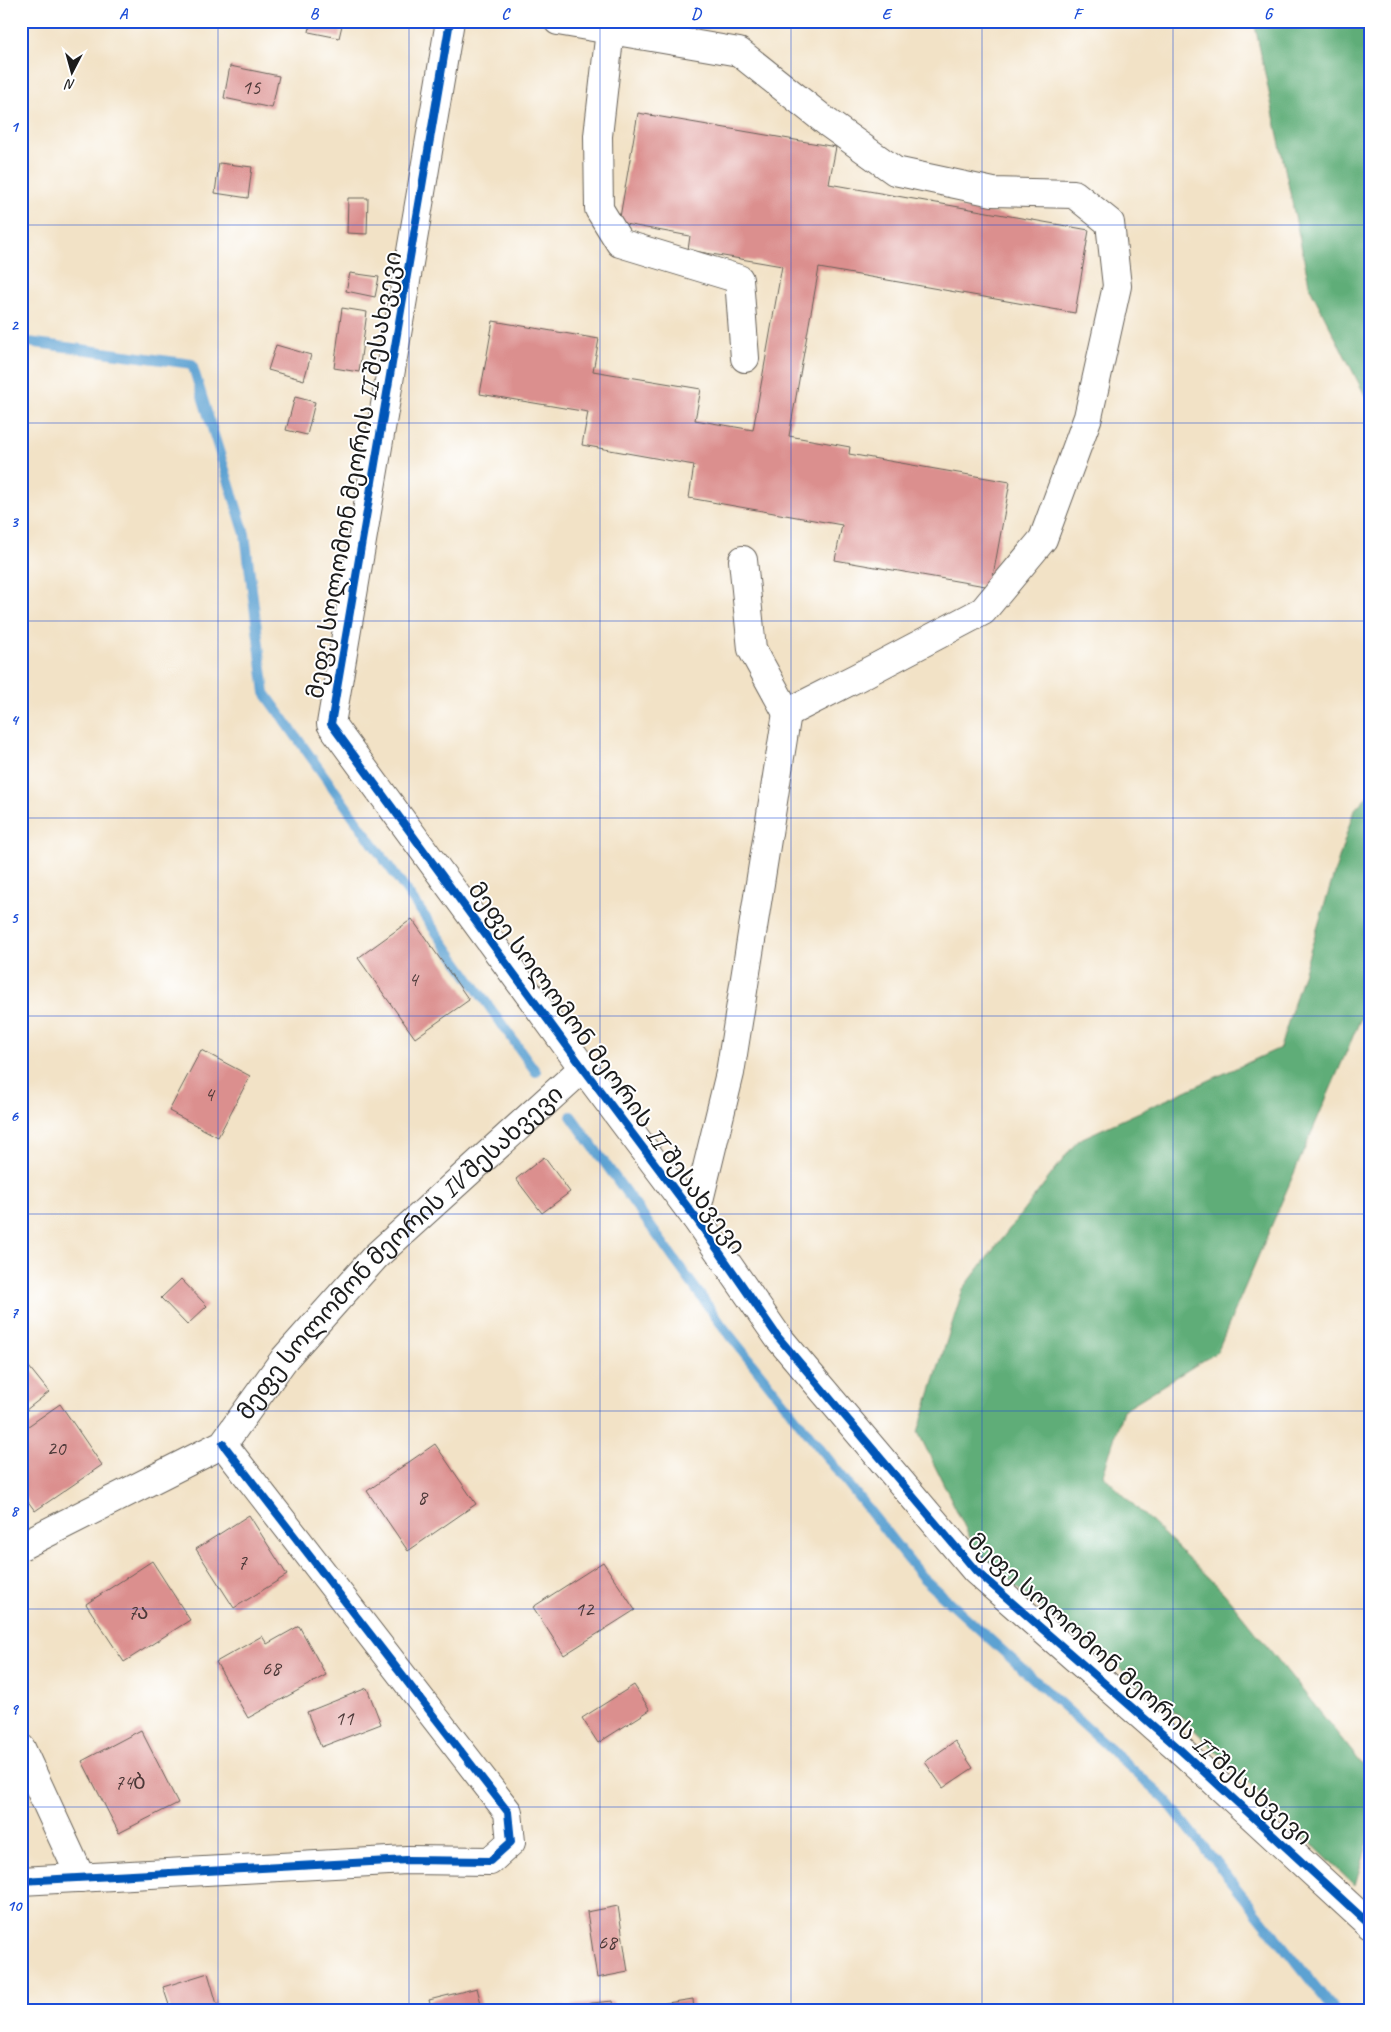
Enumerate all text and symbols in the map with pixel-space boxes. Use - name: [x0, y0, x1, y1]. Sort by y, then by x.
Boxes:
- text: A: [119, 4, 129, 24]
- text: B: [310, 4, 320, 24]
- text: C: [501, 4, 511, 24]
- text: D: [691, 4, 702, 24]
- text: E: [882, 4, 893, 24]
- text: F: [1073, 4, 1084, 24]
- text: G: [1264, 4, 1274, 24]
- north arrow: [48, 48, 98, 98]
- house number: 15: [242, 74, 262, 100]
- text: N: [63, 75, 76, 93]
- text: 1: [10, 117, 19, 137]
- street label: მეფე სოლომონ მეორის II შესახვევი: [300, 249, 408, 701]
- text: 2: [10, 315, 19, 335]
- text: 3: [10, 512, 19, 532]
- text: 4: [10, 710, 19, 730]
- street label: მეფე სოლომონ მეორის II შესახვევი: [461, 876, 753, 1260]
- text: 5: [11, 908, 20, 928]
- house number: 4: [408, 966, 420, 992]
- street label: მეფე სოლომონ მეორის IV შესახვევი: [230, 1079, 569, 1426]
- house number: 4: [204, 1081, 216, 1107]
- text: 6: [10, 1106, 19, 1126]
- text: 7: [10, 1303, 19, 1323]
- house number: 20: [47, 1435, 67, 1461]
- house number: 8: [417, 1484, 429, 1510]
- text: 8: [10, 1501, 19, 1521]
- street label: მეფე სოლომონ მეორის II შესახვევი: [961, 1526, 1319, 1852]
- house number: 7: [237, 1549, 248, 1575]
- house number: 12: [575, 1596, 595, 1622]
- house number: 7ა: [128, 1599, 148, 1625]
- house number: 68: [262, 1655, 283, 1681]
- text: 9: [10, 1699, 19, 1719]
- house number: 11: [335, 1705, 355, 1731]
- house number: 74ბ: [114, 1769, 146, 1795]
- text: 10: [7, 1896, 23, 1916]
- house number: 68: [598, 1929, 619, 1955]

